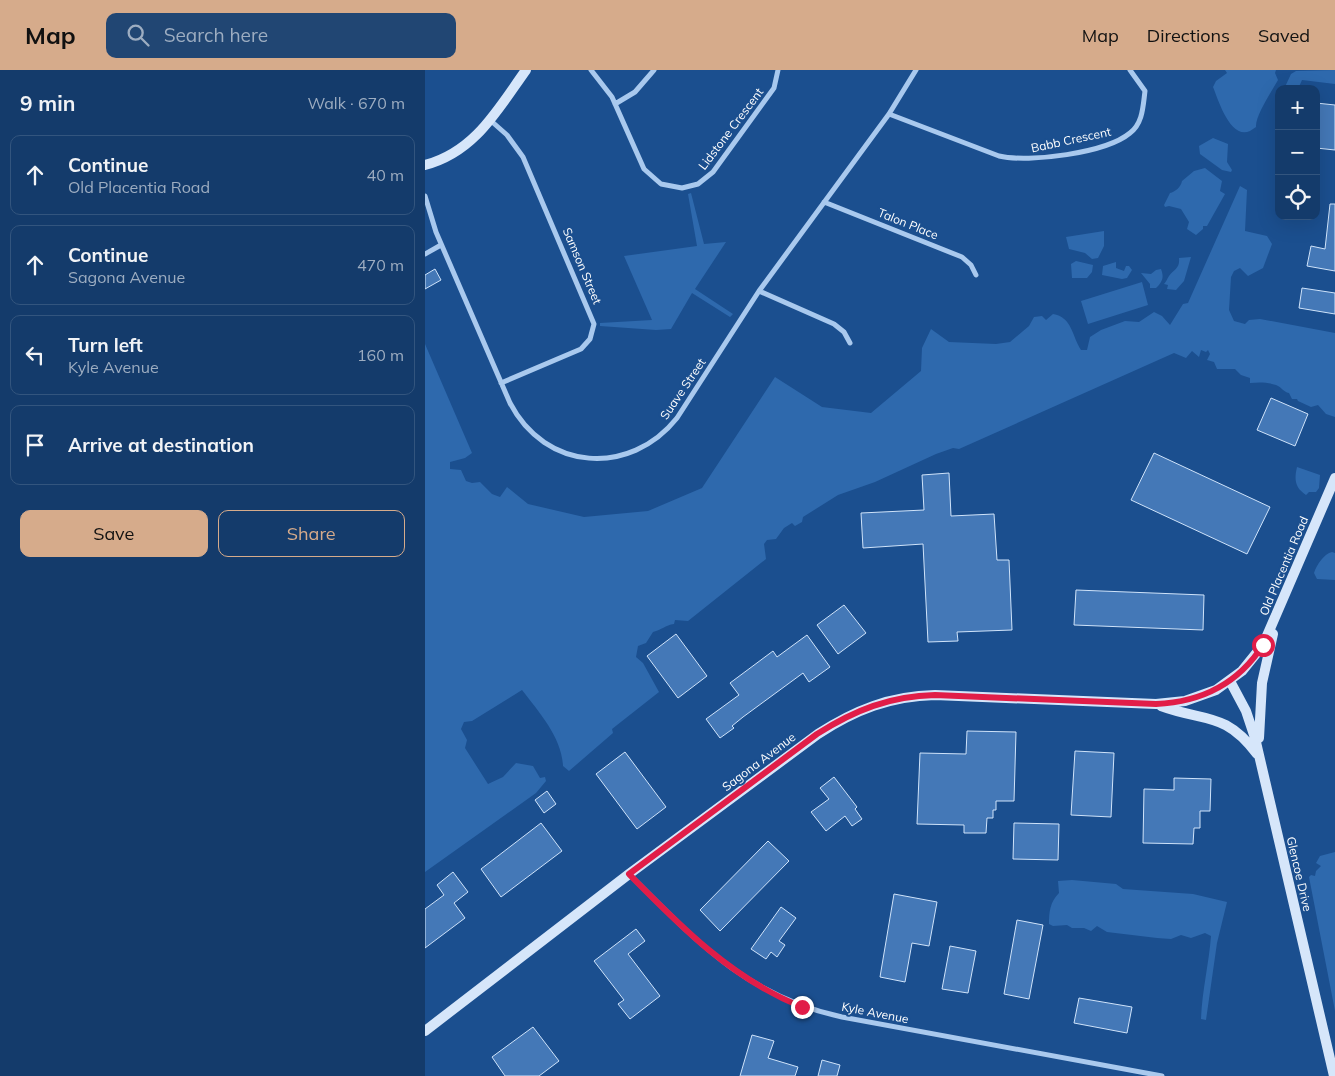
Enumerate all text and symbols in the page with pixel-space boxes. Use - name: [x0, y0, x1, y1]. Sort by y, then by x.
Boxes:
- search box: [106, 13, 456, 58]
- text: Map: [25, 20, 76, 50]
- icon: search: [124, 21, 152, 49]
- text: Search here: [164, 23, 268, 47]
- text: Map: [1082, 24, 1119, 47]
- text: Directions: [1147, 24, 1230, 47]
- text: Saved: [1258, 24, 1310, 47]
- street label: Lidstone Crescent: [695, 85, 766, 173]
- map controls: [1275, 85, 1320, 220]
- button: +: [1275, 85, 1320, 130]
- text: 9 min: [20, 90, 75, 116]
- text: Walk · 670 m: [307, 93, 405, 113]
- street label: Babb Crescent: [1030, 124, 1112, 155]
- button: −: [1275, 130, 1320, 175]
- text: Continue: [68, 153, 148, 177]
- icon: ahead: [21, 161, 49, 189]
- text: 40 m: [367, 165, 404, 185]
- button: locate: [1275, 175, 1320, 220]
- text: Old Placentia Road: [68, 177, 210, 197]
- street label: Talon Place: [876, 205, 940, 242]
- street label: Samson Street: [560, 225, 605, 306]
- text: Continue: [68, 243, 148, 267]
- icon: ahead: [21, 251, 49, 279]
- text: 470 m: [357, 255, 404, 275]
- text: Sagona Avenue: [68, 267, 185, 287]
- text: Turn left: [68, 333, 143, 357]
- icon: left: [21, 341, 49, 369]
- text: 160 m: [357, 345, 404, 365]
- street label: Suave Street: [657, 355, 709, 422]
- text: Kyle Avenue: [68, 357, 159, 377]
- icon: arrive: [21, 431, 49, 459]
- text: Arrive at destination: [68, 433, 254, 457]
- button: Save: [20, 510, 208, 557]
- button: Share: [218, 510, 405, 557]
- street label: Old Placentia Road: [1256, 514, 1311, 618]
- route start: [1252, 634, 1275, 657]
- street label: Sagona Avenue: [719, 729, 798, 794]
- street label: Glencoe Drive: [1284, 835, 1315, 913]
- route end: [791, 996, 814, 1019]
- street label: Kyle Avenue: [840, 999, 910, 1026]

